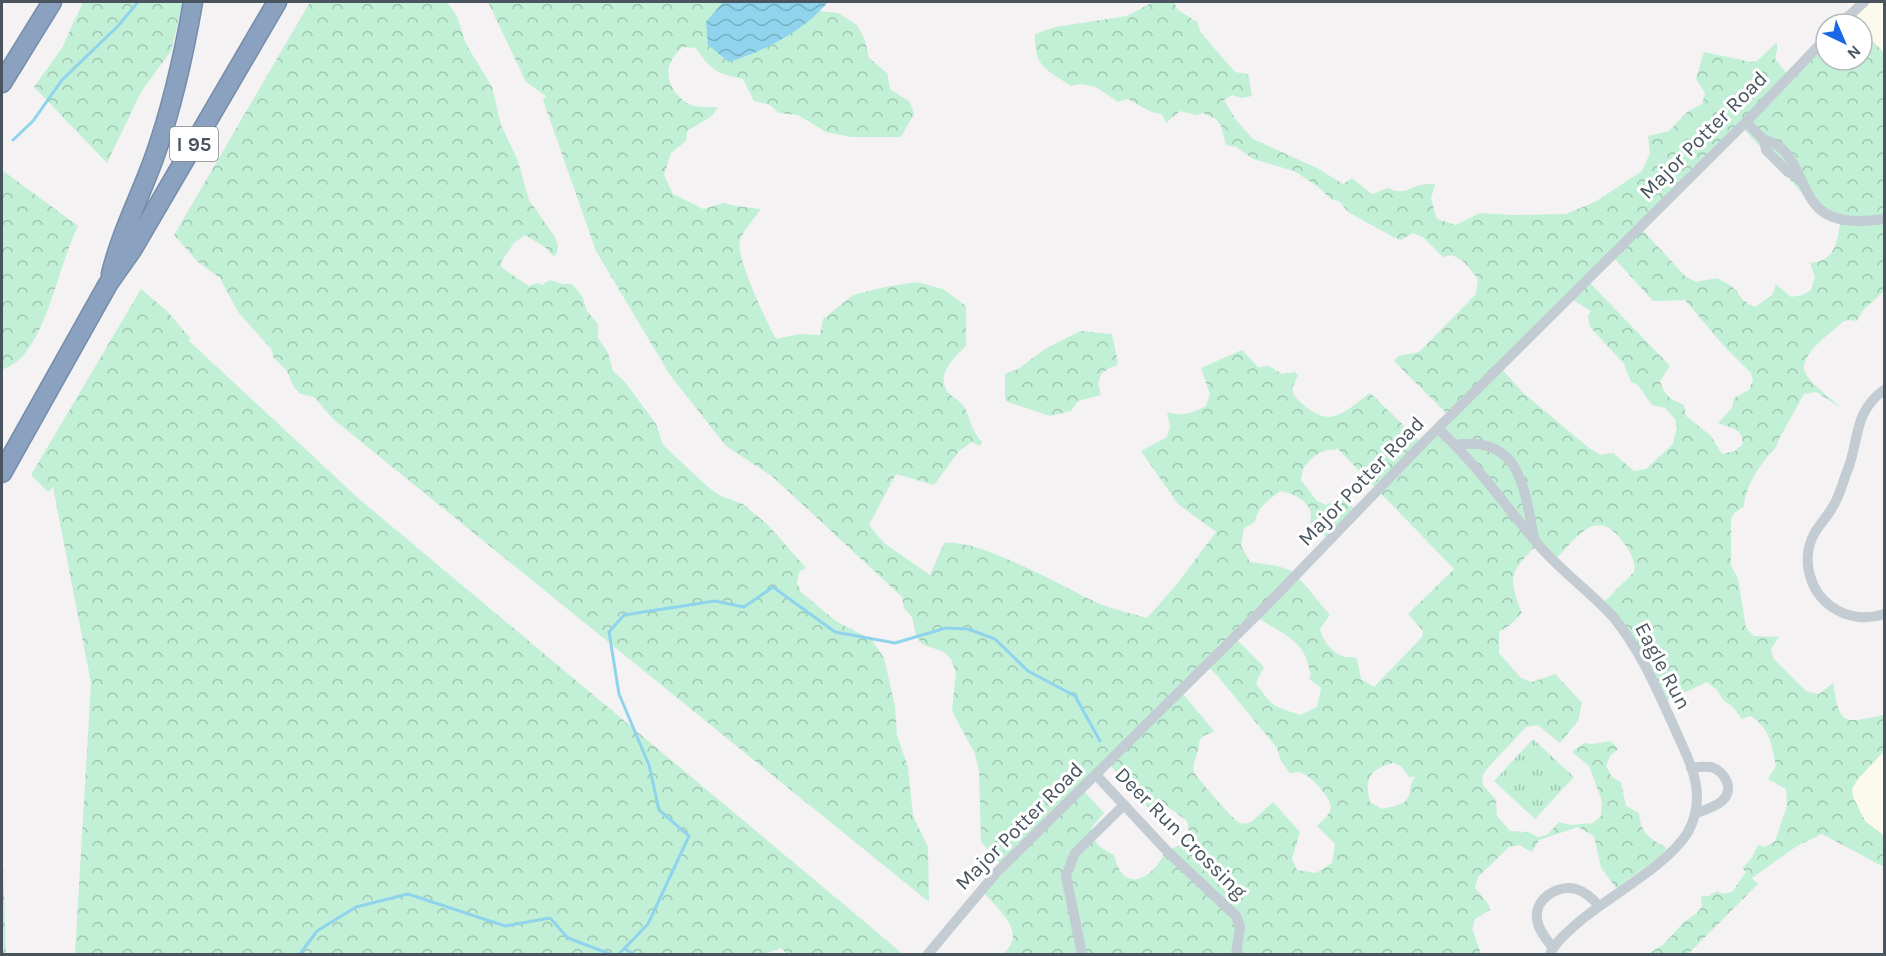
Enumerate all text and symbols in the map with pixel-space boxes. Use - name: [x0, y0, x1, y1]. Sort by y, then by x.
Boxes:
- north arrow: [1814, 12, 1874, 72]
- text: N: [1843, 42, 1865, 63]
- street label: Major Potter Road: [1634, 66, 1772, 204]
- road number: I 95: [170, 127, 218, 161]
- street label: Major Potter Road: [1293, 411, 1429, 551]
- street label: Eagle Run: [1630, 618, 1696, 714]
- street label: Major Potter Road: [950, 757, 1088, 895]
- street label: Deer Run Crossing: [1110, 762, 1252, 904]

